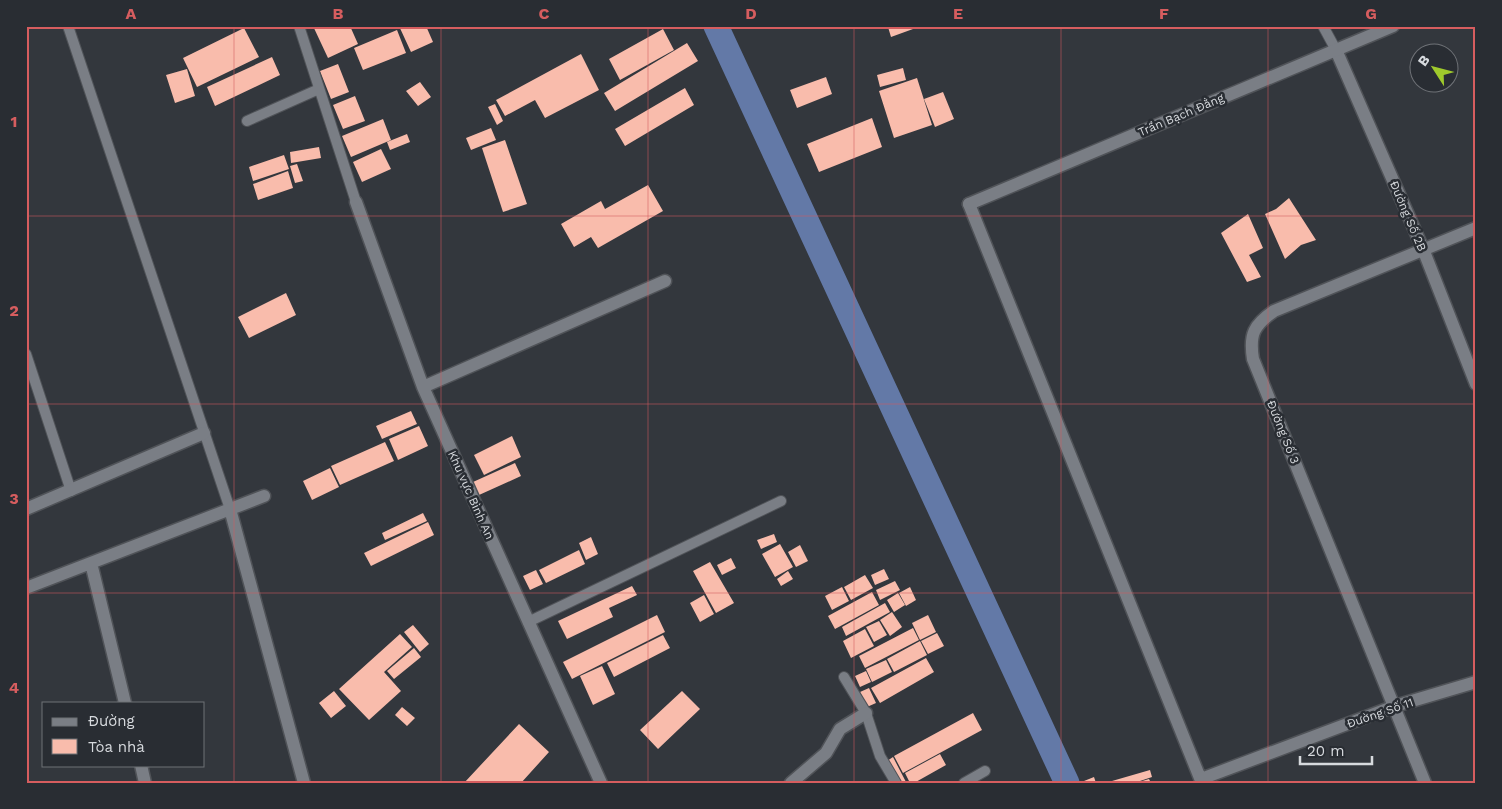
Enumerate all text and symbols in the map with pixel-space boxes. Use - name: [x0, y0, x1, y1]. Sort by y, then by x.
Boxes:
- text: A: [126, 4, 137, 23]
- text: B: [333, 4, 344, 23]
- text: C: [539, 4, 550, 23]
- text: D: [745, 4, 757, 23]
- text: E: [953, 4, 963, 23]
- text: F: [1159, 4, 1169, 23]
- text: G: [1365, 4, 1377, 23]
- north arrow: [1410, 42, 1460, 92]
- text: B: [1414, 51, 1433, 69]
- street label: Trần Bạch Đằng: [1136, 90, 1227, 139]
- text: 1: [11, 112, 17, 131]
- street label: Đường Số 2B: [1387, 179, 1429, 253]
- text: 2: [9, 301, 19, 320]
- street label: Đường Số 3: [1264, 398, 1302, 466]
- street label: Khu vực Bình An: [445, 448, 497, 542]
- text: 3: [9, 489, 19, 508]
- text: 4: [9, 678, 19, 697]
- street label: Đường Số 11: [1345, 695, 1415, 731]
- legend: [42, 702, 205, 766]
- text: Đường: [88, 712, 135, 730]
- scale bar: [1300, 734, 1372, 766]
- text: Tòa nhà: [88, 738, 145, 756]
- text: 20 m: [1307, 742, 1345, 760]

